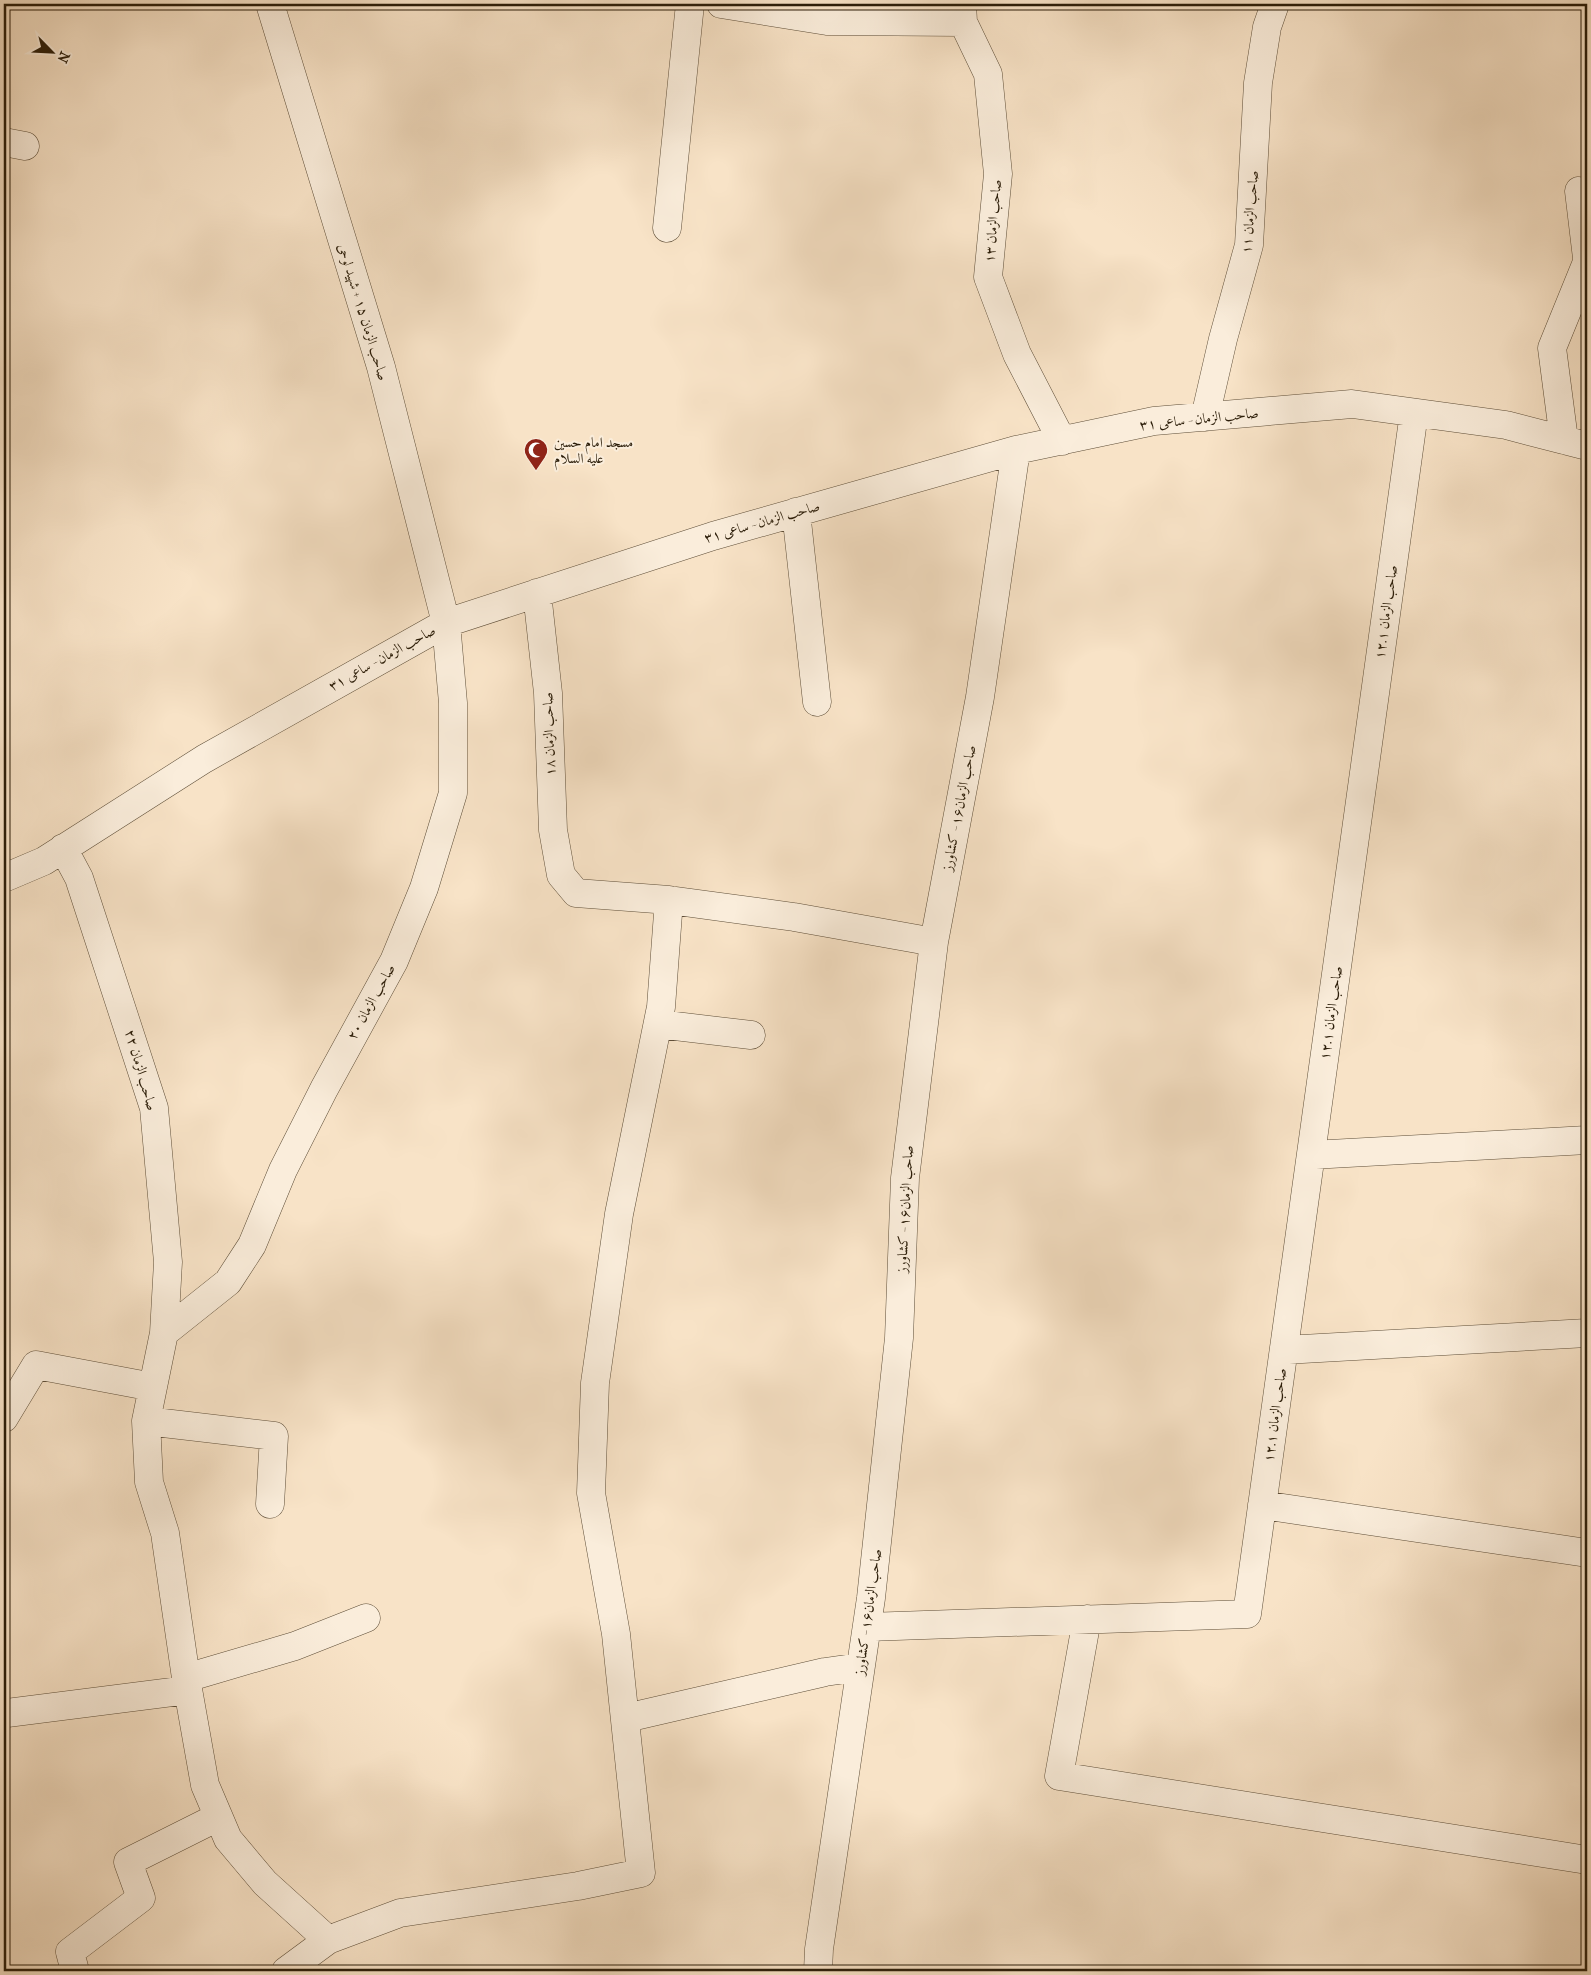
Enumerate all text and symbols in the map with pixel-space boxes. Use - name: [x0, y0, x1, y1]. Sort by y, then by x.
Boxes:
- north arrow: [28, 28, 78, 78]
- text: N: [53, 49, 73, 66]
- street label: صاحب الزمان ۱۱: [1238, 170, 1263, 255]
- street label: صاحب الزمان ۱۳: [981, 179, 1006, 264]
- street label: صاحب الزمان ۱۵ + شهید لوحی: [333, 242, 392, 383]
- street label: صاحب الزمان - ساعی ۳۱: [1139, 404, 1259, 435]
- place label: مسجد امام حسین علیه السلام: [554, 434, 633, 471]
- mosque icon: مسجد امام حسین علیه السلام: [523, 437, 549, 471]
- street label: صاحب الزمان - ساعی ۳۱: [702, 497, 822, 548]
- street label: صاحب الزمان ۱۲.۱: [1371, 564, 1402, 660]
- street label: صاحب الزمان - ساعی ۳۱: [326, 622, 439, 695]
- street label: صاحب الزمان ۱۸: [539, 692, 560, 776]
- street label: صاحب الزمان۱۶ - کشاورز: [938, 744, 980, 874]
- street label: صاحب الزمان ۲۰: [343, 961, 400, 1043]
- street label: صاحب الزمان ۱۲.۱: [1316, 965, 1347, 1061]
- street label: صاحب الزمان ۲۲: [120, 1027, 161, 1113]
- street label: صاحب الزمان۱۶ - کشاورز: [893, 1145, 918, 1275]
- street label: صاحب الزمان ۱۲.۱: [1260, 1367, 1291, 1463]
- street label: صاحب الزمان۱۶ - کشاورز: [850, 1548, 886, 1678]

